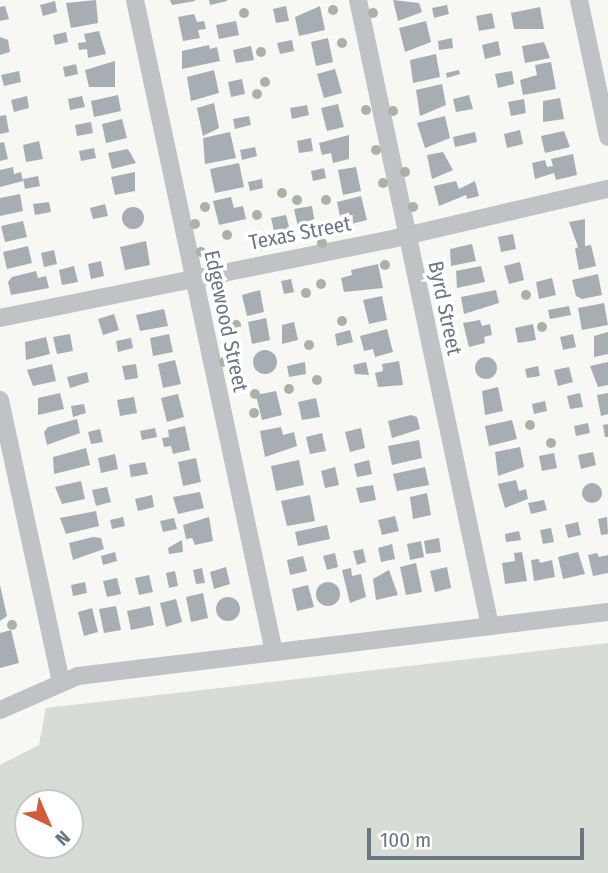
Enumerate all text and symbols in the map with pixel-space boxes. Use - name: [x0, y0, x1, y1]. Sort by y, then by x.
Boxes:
- street label: Texas Street: [247, 211, 353, 255]
- street label: Edgewood Street: [199, 248, 253, 394]
- street label: Byrd Street: [423, 259, 467, 357]
- north arrow: [14, 789, 84, 859]
- scale bar: [370, 814, 587, 858]
- text: N: [50, 826, 75, 850]
- text: 100 m: [380, 827, 431, 853]

